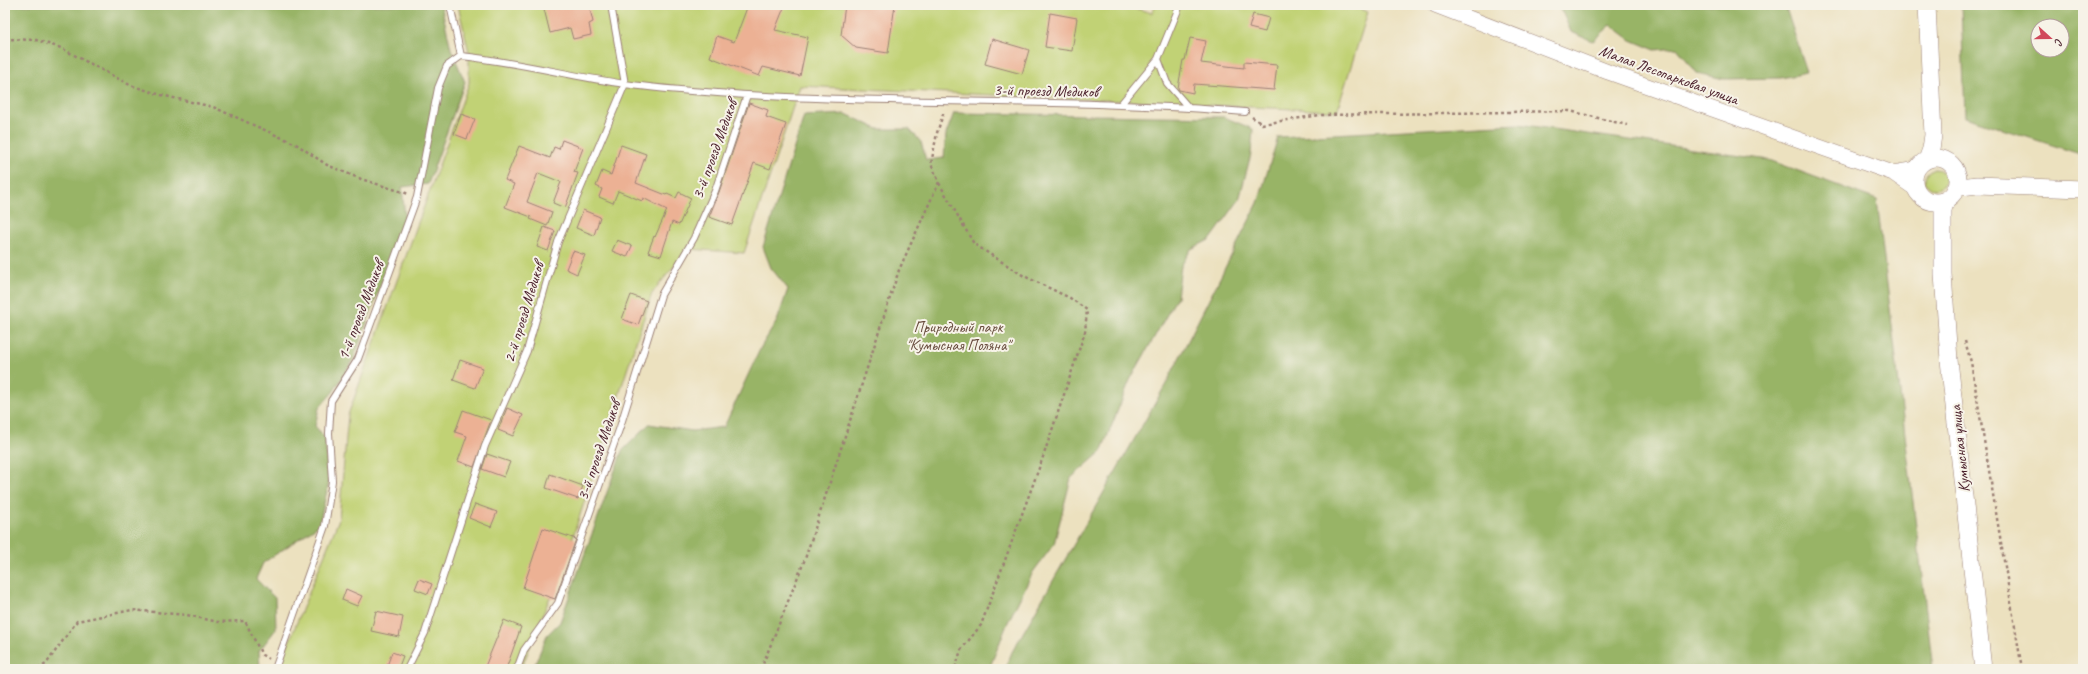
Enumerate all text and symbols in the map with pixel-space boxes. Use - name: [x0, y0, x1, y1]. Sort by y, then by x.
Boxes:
- north arrow: [2030, 18, 2070, 58]
- text: С: [2051, 37, 2067, 48]
- street label: Малая Лесопарковая улица: [1596, 40, 1742, 110]
- street label: 3-й проезд Медиков: [994, 80, 1102, 102]
- street label: 3-й проезд Медиков: [688, 93, 744, 202]
- street label: 1-й проезд Медиков: [333, 254, 390, 363]
- street label: 2-й проезд Медиков: [499, 256, 550, 365]
- park label: Природный парк "Кумысная Поляна": [906, 317, 1013, 355]
- street label: 3-й проезд Медиков: [573, 394, 627, 503]
- street label: Кумысная улица: [1945, 403, 1975, 493]

